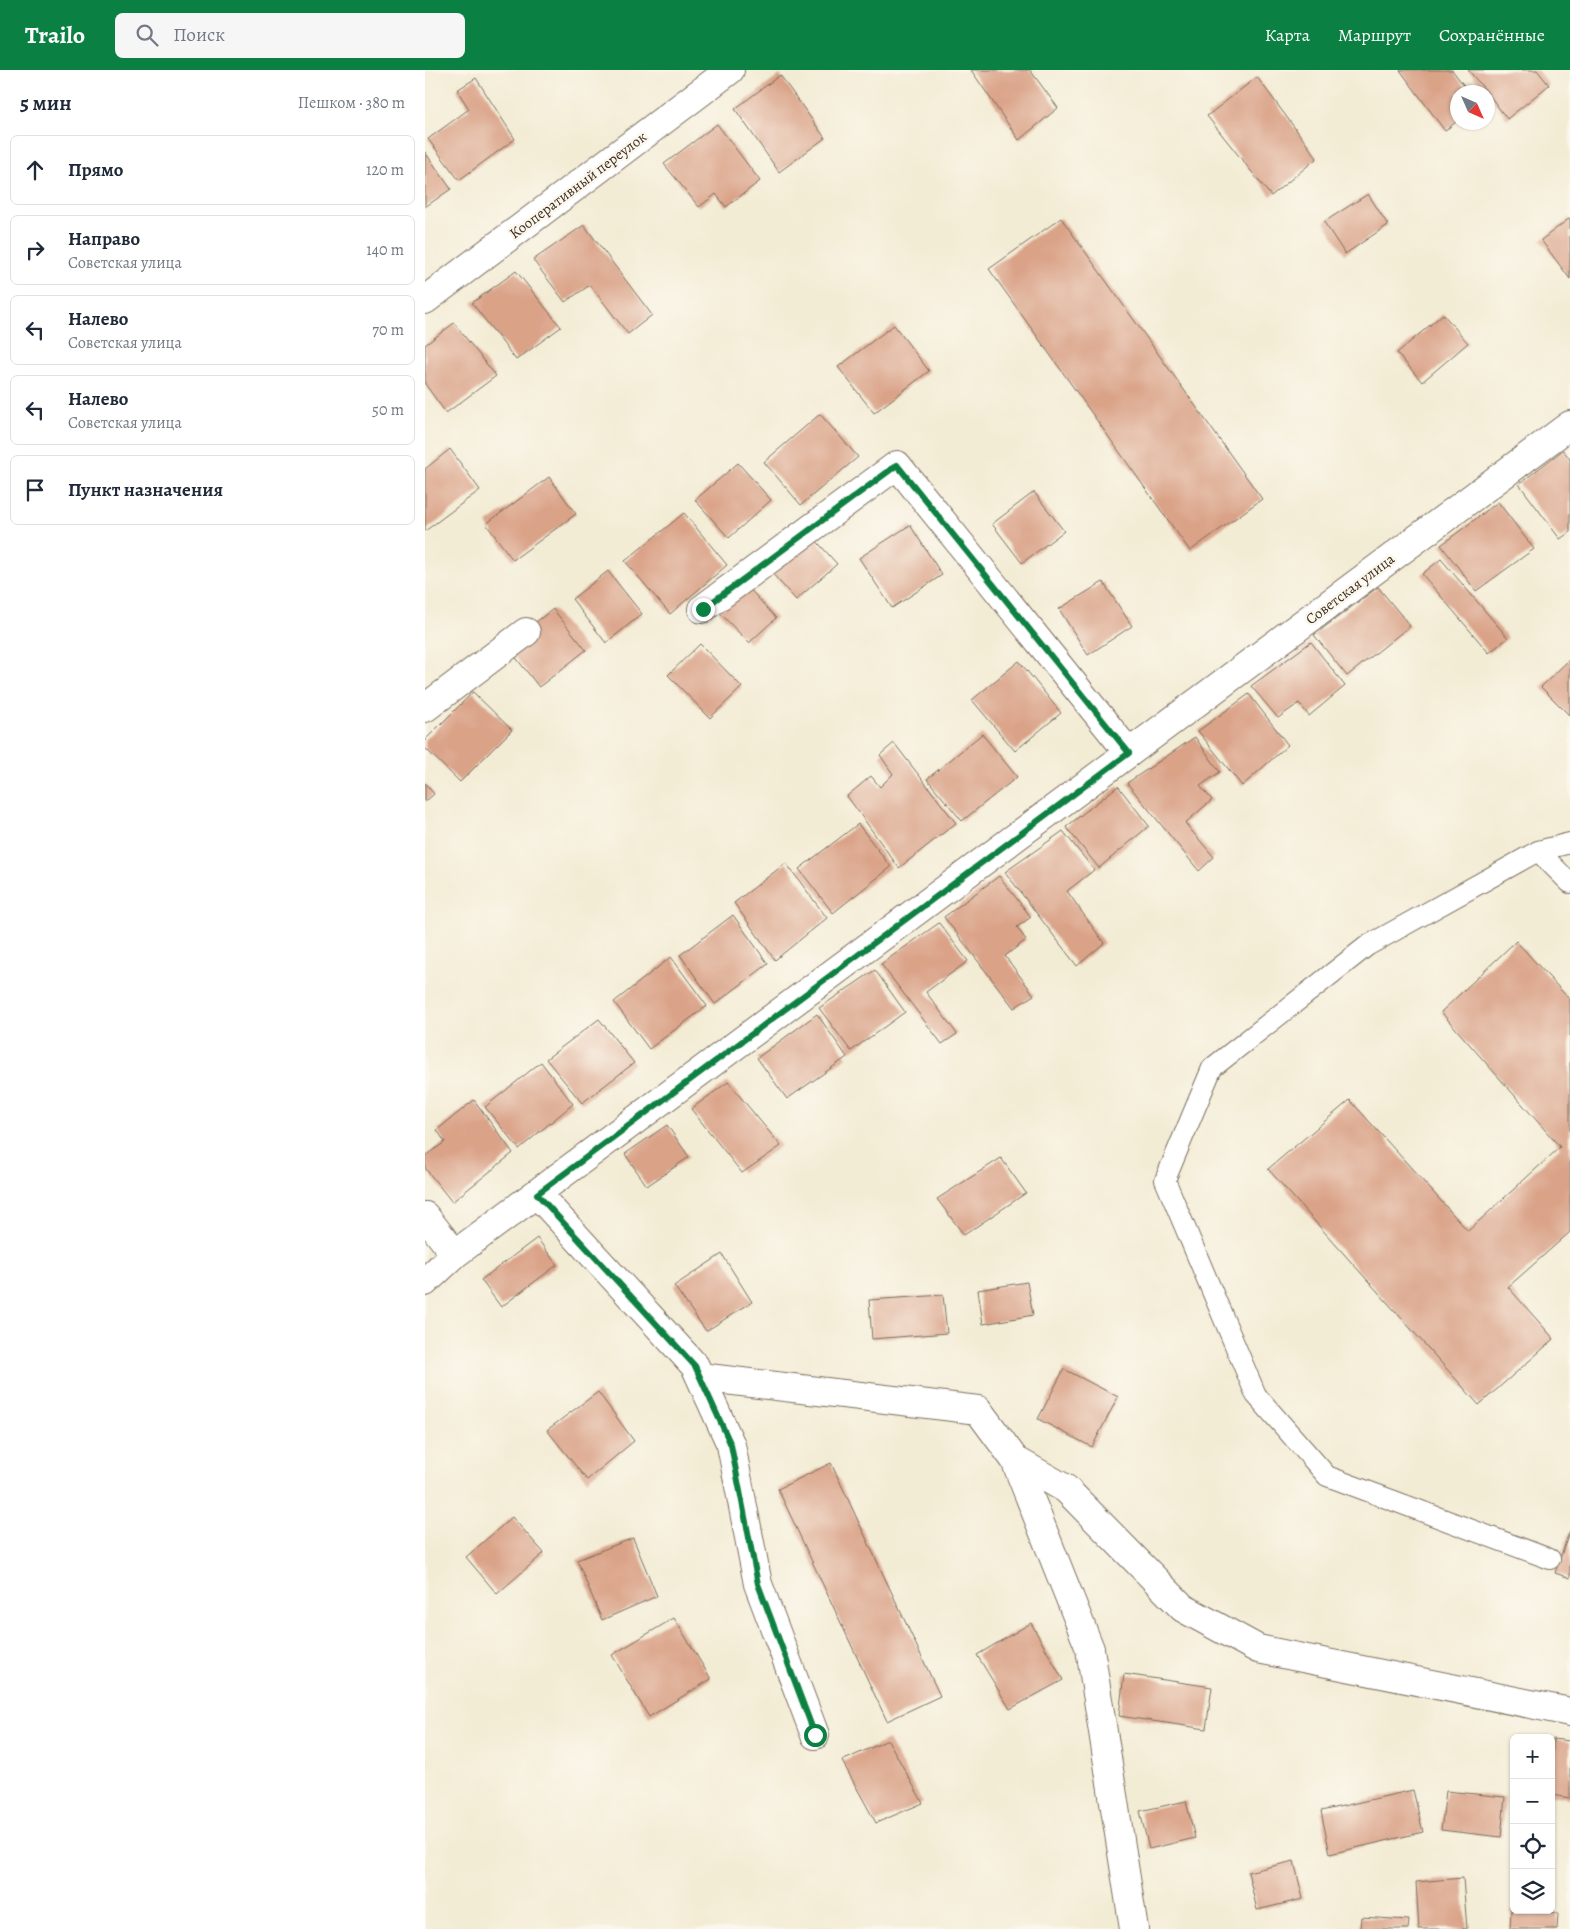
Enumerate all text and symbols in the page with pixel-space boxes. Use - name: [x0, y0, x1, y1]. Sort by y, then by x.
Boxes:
- search box: [115, 13, 465, 58]
- text: Trailo: [25, 19, 85, 51]
- icon: search: [133, 21, 161, 49]
- text: Поиск: [173, 22, 225, 48]
- text: Карта: [1265, 23, 1310, 47]
- text: Маршрут: [1338, 23, 1411, 47]
- text: Сохранённые: [1439, 23, 1545, 47]
- north arrow: [1450, 85, 1495, 130]
- text: 5 мин: [20, 89, 72, 117]
- text: Пешком · 380 m: [298, 92, 405, 114]
- street label: Кооперативный переулок: [505, 127, 651, 243]
- icon: ahead: [21, 156, 49, 184]
- text: Прямо: [68, 157, 123, 183]
- text: 120 m: [366, 159, 404, 181]
- text: Направо: [68, 226, 140, 252]
- icon: right: [21, 236, 49, 264]
- text: 140 m: [366, 239, 404, 261]
- text: Советская улица: [68, 252, 182, 274]
- text: Налево: [68, 306, 128, 332]
- icon: left: [21, 316, 49, 344]
- text: 70 m: [372, 319, 404, 341]
- text: Советская улица: [68, 332, 182, 354]
- text: Налево: [68, 386, 128, 412]
- icon: left: [21, 396, 49, 424]
- text: 50 m: [372, 399, 404, 421]
- text: Советская улица: [68, 412, 182, 434]
- icon: arrive: [21, 476, 49, 504]
- text: Пункт назначения: [68, 477, 223, 503]
- street label: Советская улица: [1301, 549, 1399, 629]
- route end: [692, 598, 715, 621]
- route start: [804, 1724, 827, 1747]
- map controls: [1510, 1734, 1555, 1914]
- button: +: [1510, 1734, 1555, 1779]
- button: −: [1510, 1779, 1555, 1824]
- button: locate: [1510, 1824, 1555, 1869]
- button: layers: [1510, 1869, 1555, 1914]

